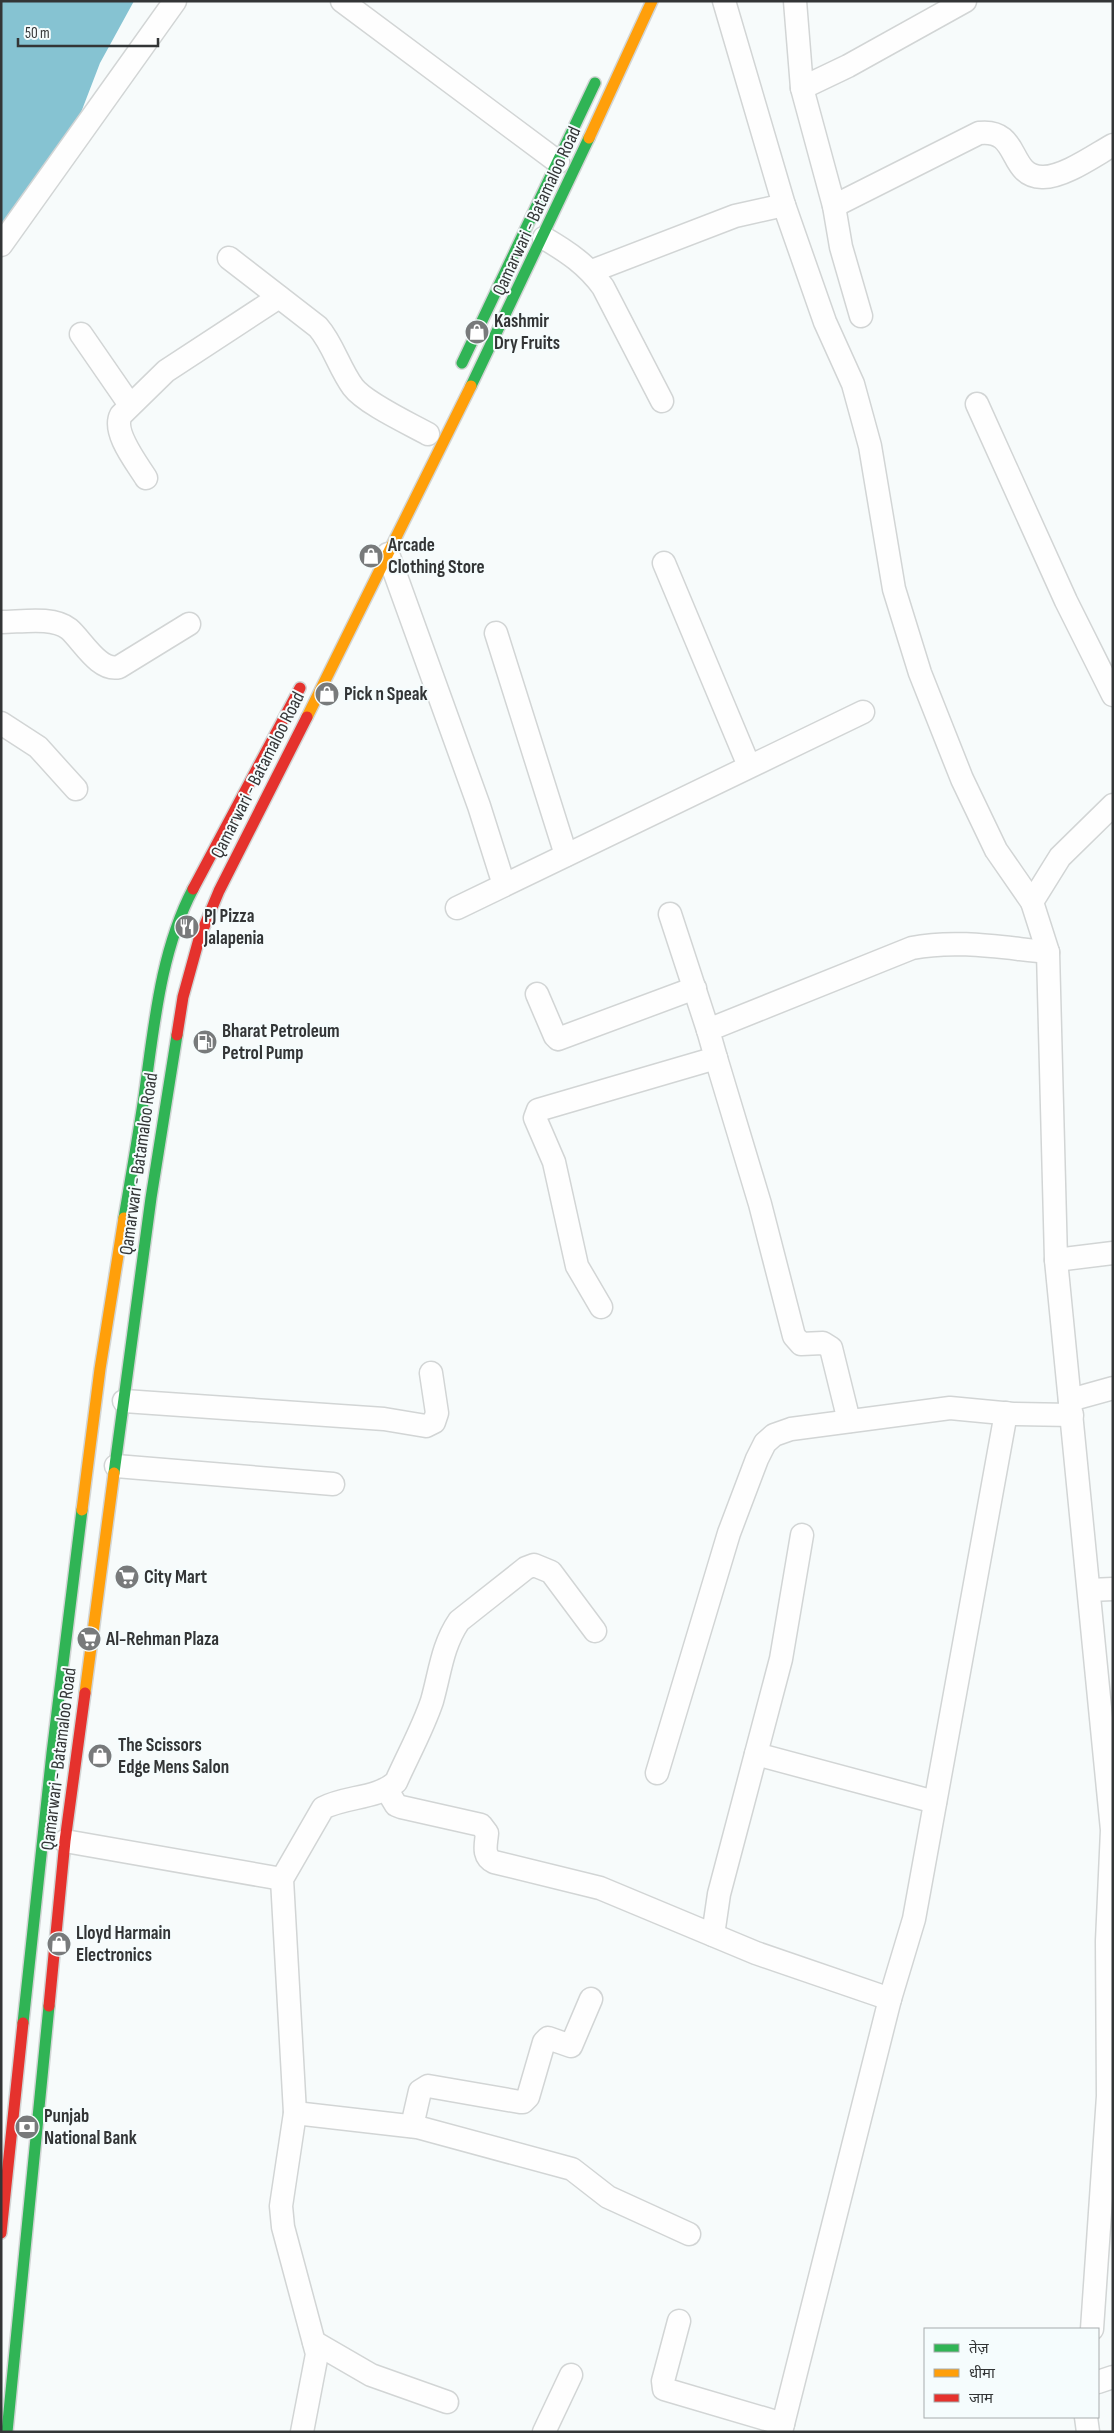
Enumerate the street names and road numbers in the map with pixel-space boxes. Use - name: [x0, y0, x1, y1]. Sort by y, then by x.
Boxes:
- street label: Qamarwari - Batamaloo Road: [488, 123, 586, 299]
- street label: Qamarwari - Batamaloo Road: [206, 688, 310, 862]
- street label: Qamarwari - Batamaloo Road: [115, 1071, 163, 1257]
- street label: Qamarwari - Batamaloo Road: [36, 1666, 82, 1852]

